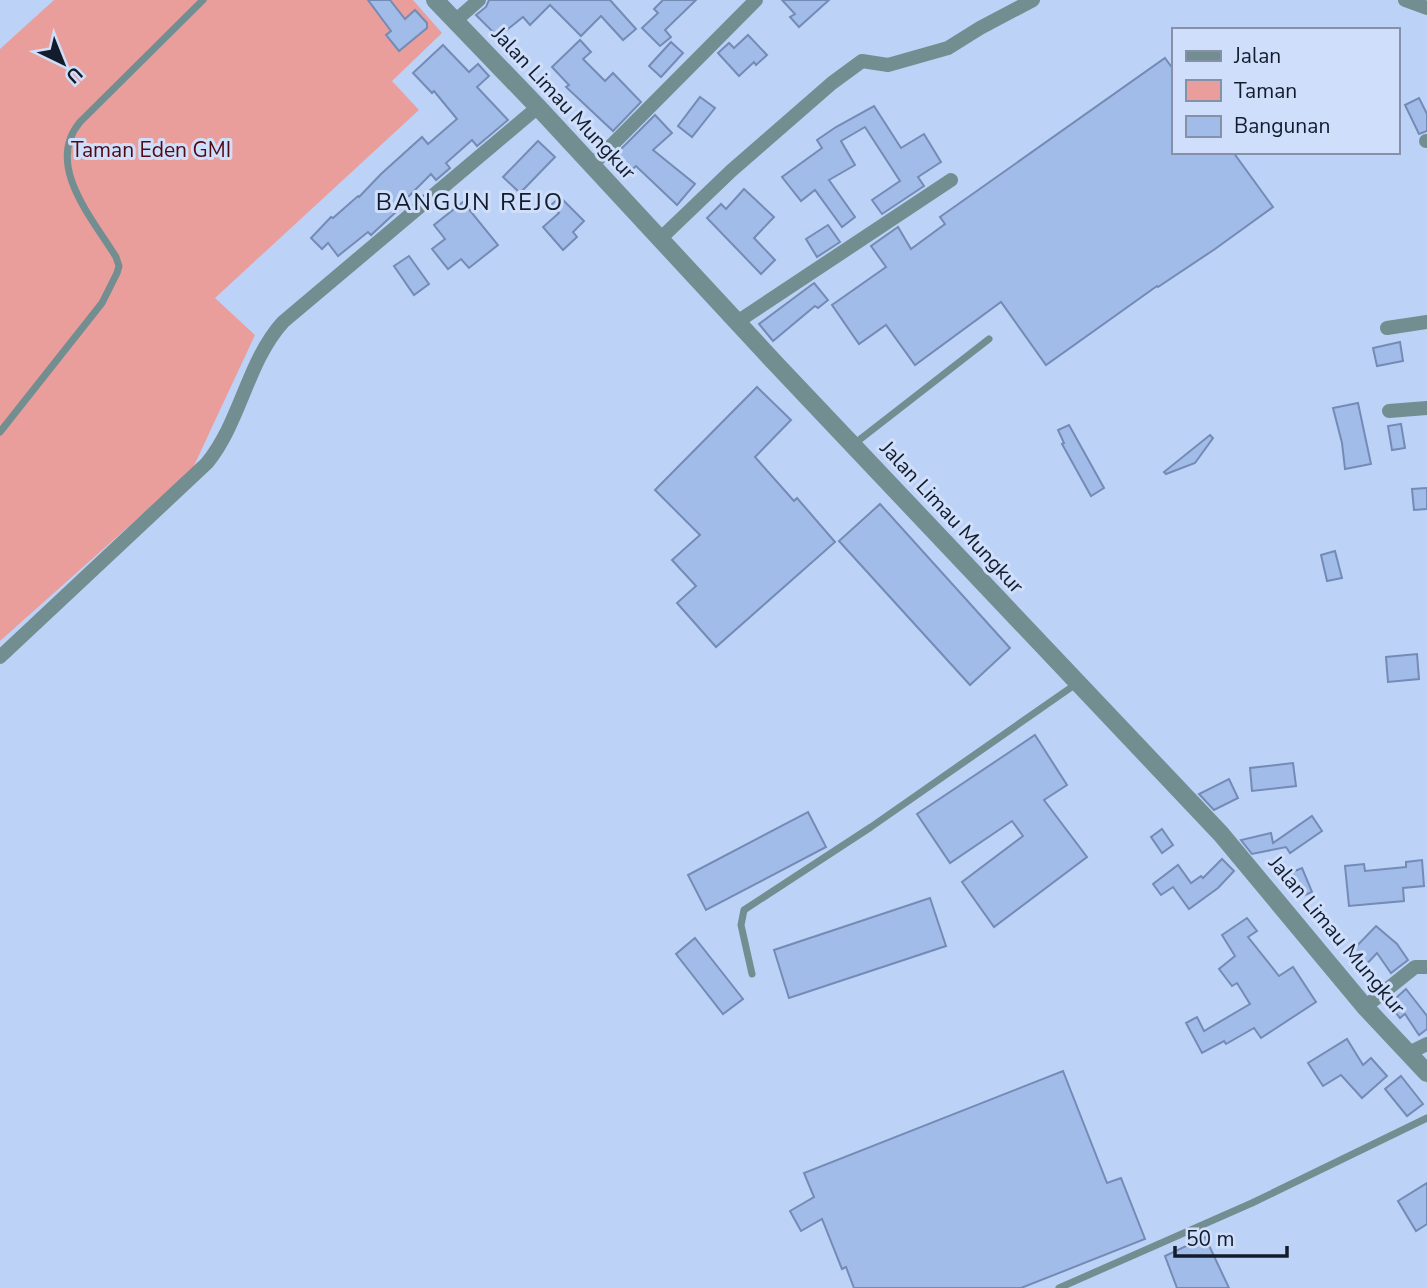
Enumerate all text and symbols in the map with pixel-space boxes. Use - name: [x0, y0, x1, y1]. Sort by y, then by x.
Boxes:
- street label: Jalan Limau Mungkur: [485, 20, 642, 186]
- north arrow: [28, 28, 98, 98]
- legend: [1172, 28, 1399, 154]
- text: Jalan: [1233, 42, 1281, 70]
- text: U: [60, 60, 88, 89]
- text: Taman: [1234, 77, 1297, 105]
- text: Bangunan: [1234, 112, 1330, 140]
- park label: Taman Eden GMI: [71, 136, 231, 164]
- district label: BANGUN REJO: [376, 186, 564, 218]
- street label: Jalan Limau Mungkur: [873, 434, 1030, 600]
- street label: Jalan Limau Mungkur: [1262, 849, 1412, 1021]
- scale bar: [1175, 1214, 1287, 1258]
- text: 50 m: [1186, 1225, 1235, 1253]

